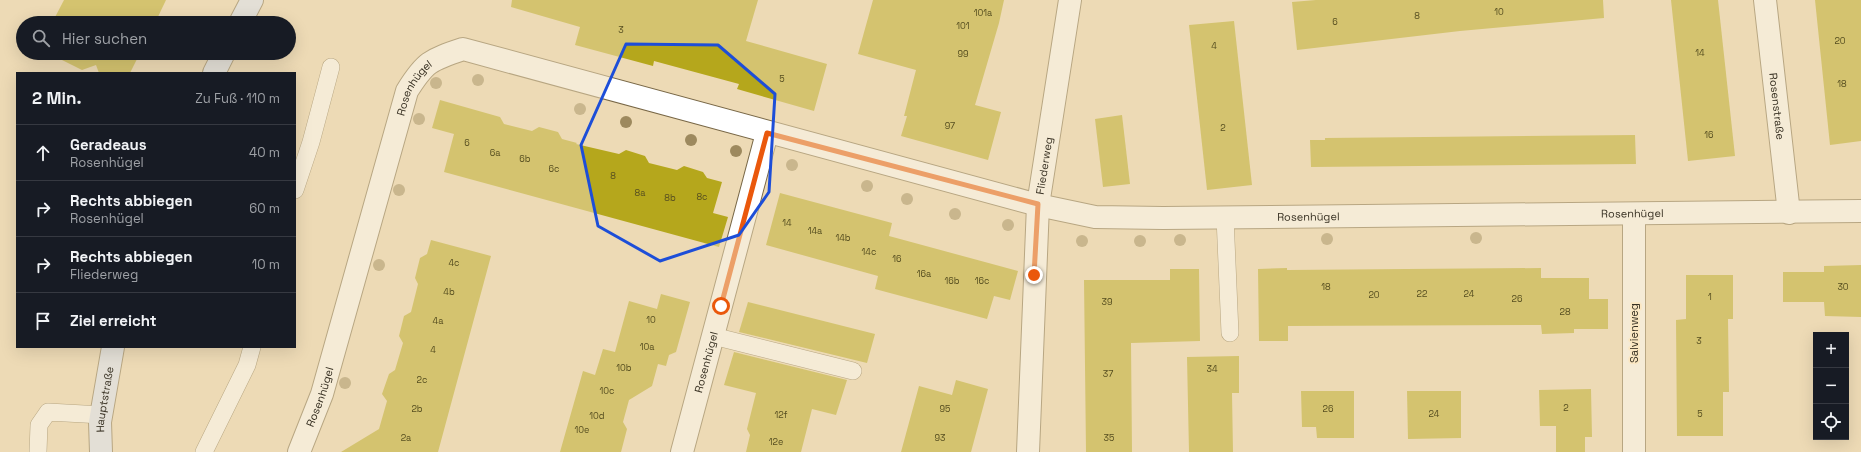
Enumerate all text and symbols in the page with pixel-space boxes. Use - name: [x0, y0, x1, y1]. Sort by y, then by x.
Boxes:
- house number: 10: [1494, 6, 1504, 18]
- house number: 101a: [974, 7, 992, 19]
- house number: 8: [1414, 10, 1420, 22]
- search box: [16, 16, 296, 60]
- house number: 6: [1332, 16, 1338, 28]
- house number: 101: [956, 20, 970, 32]
- house number: 3: [618, 24, 624, 36]
- icon: search: [30, 27, 52, 49]
- text: Hier suchen: [62, 29, 147, 48]
- house number: 20: [1834, 35, 1846, 47]
- house number: 4: [1211, 40, 1217, 52]
- house number: 14: [1695, 47, 1705, 59]
- house number: 99: [957, 48, 969, 60]
- street label: Rosenhügel: [393, 57, 435, 117]
- street label: Rosenstraße: [1766, 72, 1788, 141]
- house number: 5: [779, 73, 785, 85]
- house number: 18: [1837, 78, 1847, 90]
- text: 2 Min.: [32, 87, 81, 109]
- text: Zu Fuß · 110 m: [195, 90, 280, 107]
- house number: 97: [945, 120, 955, 132]
- house number: 2: [1220, 122, 1226, 134]
- house number: 16: [1704, 129, 1714, 141]
- text: Geradeaus: [70, 135, 147, 154]
- street label: Fliederweg: [1033, 136, 1056, 195]
- house number: 6: [464, 137, 470, 149]
- icon: ahead: [32, 142, 54, 164]
- text: 40 m: [249, 144, 280, 161]
- house number: 6a: [490, 147, 500, 159]
- house number: 6b: [519, 153, 531, 165]
- text: Rosenhügel: [70, 154, 144, 171]
- house number: 6c: [549, 163, 559, 175]
- house number: 8: [610, 170, 616, 182]
- house number: 8a: [635, 187, 645, 199]
- text: Rechts abbiegen: [70, 191, 192, 210]
- house number: 8c: [697, 191, 708, 203]
- house number: 8b: [664, 192, 676, 204]
- icon: right: [32, 198, 54, 220]
- text: 60 m: [249, 200, 280, 217]
- street label: Rosenhügel: [1601, 206, 1664, 221]
- street label: Rosenhügel: [1277, 209, 1340, 224]
- text: Rosenhügel: [70, 210, 144, 227]
- house number: 14: [782, 217, 792, 229]
- house number: 14a: [808, 225, 822, 237]
- house number: 14b: [835, 232, 851, 244]
- house number: 14c: [862, 246, 876, 258]
- text: Rechts abbiegen: [70, 247, 192, 266]
- house number: 16: [892, 253, 902, 265]
- icon: right: [32, 254, 54, 276]
- text: 10 m: [252, 256, 280, 273]
- house number: 4c: [448, 257, 460, 269]
- text: Fliederweg: [70, 266, 138, 283]
- route end: [1025, 266, 1043, 284]
- house number: 16a: [917, 268, 931, 280]
- house number: 16b: [944, 275, 960, 287]
- house number: 16c: [975, 275, 989, 287]
- house number: 18: [1321, 281, 1331, 293]
- house number: 30: [1837, 281, 1849, 293]
- house number: 4b: [443, 286, 455, 298]
- house number: 22: [1417, 288, 1427, 300]
- house number: 24: [1464, 288, 1475, 300]
- house number: 20: [1368, 289, 1380, 301]
- house number: 1: [1708, 291, 1712, 303]
- house number: 26: [1512, 293, 1523, 305]
- house number: 39: [1102, 296, 1112, 308]
- route start: [712, 297, 730, 315]
- street label: Salvienweg: [1627, 303, 1641, 363]
- house number: 28: [1559, 306, 1571, 318]
- icon: arrive: [32, 310, 54, 332]
- text: Ziel erreicht: [70, 311, 157, 330]
- house number: 10: [646, 314, 656, 326]
- house number: 4a: [433, 315, 443, 327]
- street label: Rosenhügel: [691, 330, 721, 394]
- map controls: [1813, 332, 1849, 440]
- button: +: [1813, 332, 1849, 368]
- house number: 3: [1696, 335, 1702, 347]
- house number: 10a: [640, 341, 654, 353]
- house number: 4: [430, 344, 436, 356]
- house number: 10b: [616, 362, 632, 374]
- house number: 34: [1206, 363, 1218, 375]
- street label: Hauptstraße: [93, 365, 117, 433]
- street label: Rosenhügel: [303, 365, 336, 429]
- house number: 37: [1103, 368, 1113, 380]
- button: −: [1813, 368, 1849, 404]
- house number: 2c: [417, 374, 427, 386]
- house number: 10c: [600, 385, 614, 397]
- house number: 2: [1563, 402, 1569, 414]
- house number: 2b: [411, 403, 423, 415]
- house number: 95: [940, 403, 950, 415]
- house number: 26: [1323, 403, 1334, 415]
- button: locate: [1813, 404, 1849, 440]
- house number: 24: [1429, 408, 1440, 420]
- house number: 5: [1697, 408, 1703, 420]
- house number: 12f: [774, 409, 788, 421]
- house number: 10d: [589, 410, 605, 422]
- house number: 10e: [575, 424, 589, 436]
- house number: 2a: [401, 432, 411, 444]
- house number: 93: [935, 432, 945, 444]
- house number: 35: [1104, 432, 1114, 444]
- house number: 12e: [769, 436, 783, 448]

